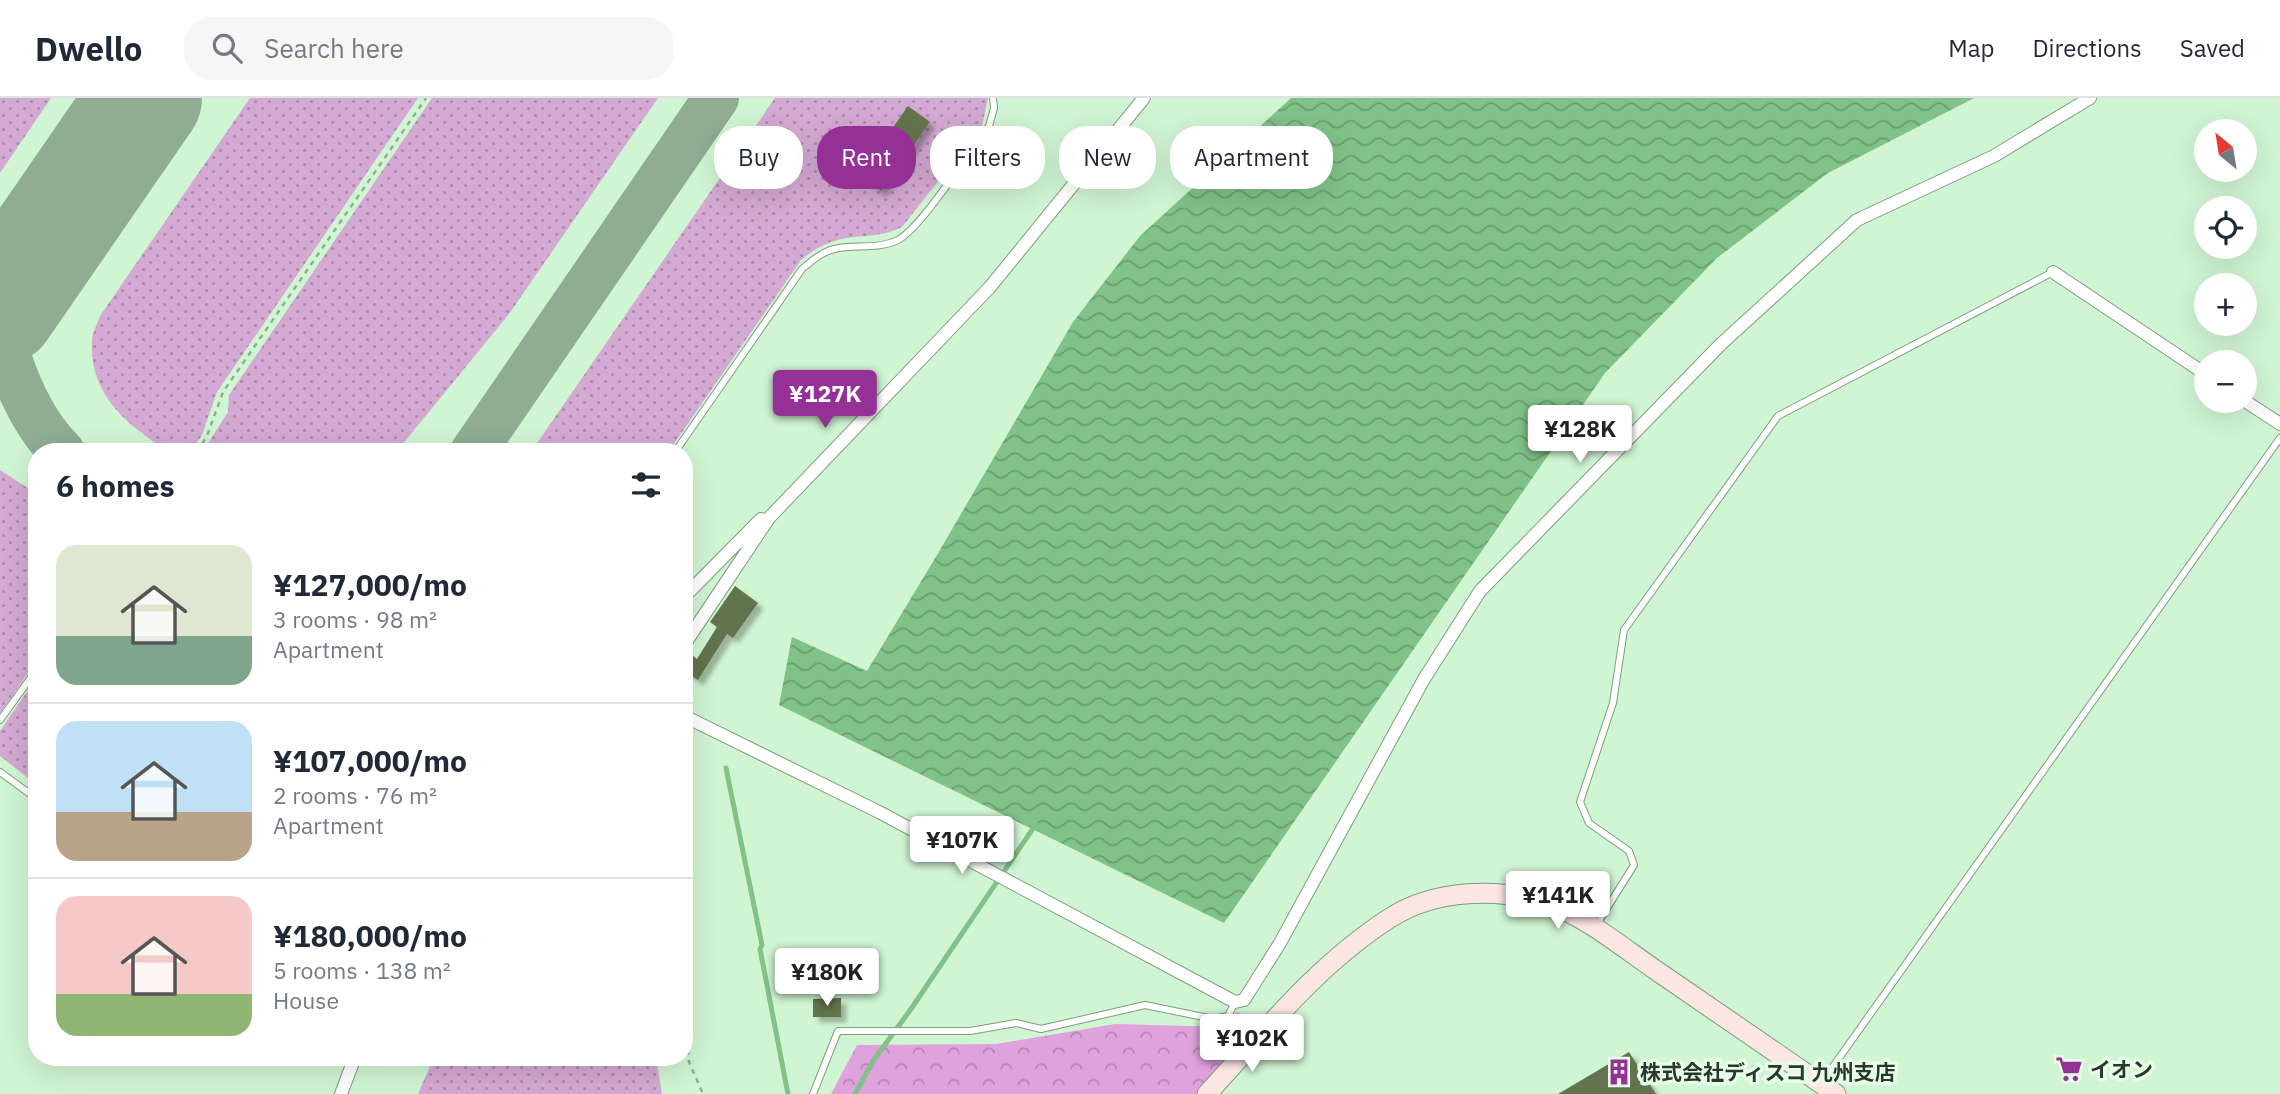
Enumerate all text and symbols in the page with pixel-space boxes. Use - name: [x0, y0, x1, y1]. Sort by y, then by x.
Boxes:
- search box: [184, 17, 674, 80]
- text: Dwello: [35, 27, 142, 70]
- icon: search: [208, 29, 246, 67]
- text: Search here: [264, 31, 404, 65]
- text: Map: [1948, 32, 1994, 64]
- text: Directions: [2032, 32, 2142, 64]
- text: Saved: [2180, 32, 2245, 64]
- north arrow: [2194, 119, 2258, 182]
- map controls: [2194, 119, 2257, 413]
- chip: Buy: [714, 126, 803, 189]
- chip: Rent: [817, 126, 916, 189]
- chip: Filters: [930, 126, 1045, 189]
- chip: New: [1059, 126, 1156, 189]
- chip: Apartment: [1170, 126, 1333, 189]
- button: locate: [2194, 196, 2257, 259]
- button: +: [2194, 273, 2257, 336]
- button: −: [2194, 350, 2257, 413]
- pin: ¥127K: [776, 370, 874, 430]
- text: ¥127K: [789, 378, 861, 408]
- pin: ¥128K: [1531, 406, 1629, 465]
- text: ¥128K: [1544, 413, 1616, 443]
- text: 6 homes: [56, 466, 175, 505]
- icon: filters: [627, 466, 665, 504]
- text: ¥127,000/mo: [273, 565, 467, 604]
- icon: home: [112, 573, 196, 657]
- text: 3 rooms · 98 m²: [273, 604, 437, 634]
- text: Apartment: [273, 634, 384, 664]
- text: ¥107,000/mo: [273, 741, 467, 780]
- icon: home: [112, 749, 196, 833]
- text: 2 rooms · 76 m²: [273, 780, 437, 810]
- text: Apartment: [273, 810, 384, 840]
- pin: ¥107K: [913, 816, 1011, 876]
- text: ¥107K: [926, 824, 998, 854]
- pin: ¥141K: [1509, 872, 1607, 931]
- text: ¥141K: [1522, 879, 1594, 909]
- text: ¥180,000/mo: [273, 916, 467, 955]
- icon: home: [112, 924, 196, 1008]
- pin: ¥180K: [778, 948, 876, 1008]
- text: 5 rooms · 138 m²: [273, 955, 451, 985]
- text: ¥180K: [791, 956, 863, 986]
- text: House: [273, 985, 339, 1015]
- pin: ¥102K: [1203, 1014, 1301, 1074]
- text: ¥102K: [1216, 1022, 1288, 1052]
- supermarket icon: イオン: [2054, 1054, 2084, 1084]
- place label: イオン: [2090, 1055, 2153, 1083]
- building icon: 株式会社ディスコ 九州支店: [1604, 1057, 1634, 1087]
- place label: 株式会社ディスコ 九州支店: [1640, 1058, 1896, 1086]

